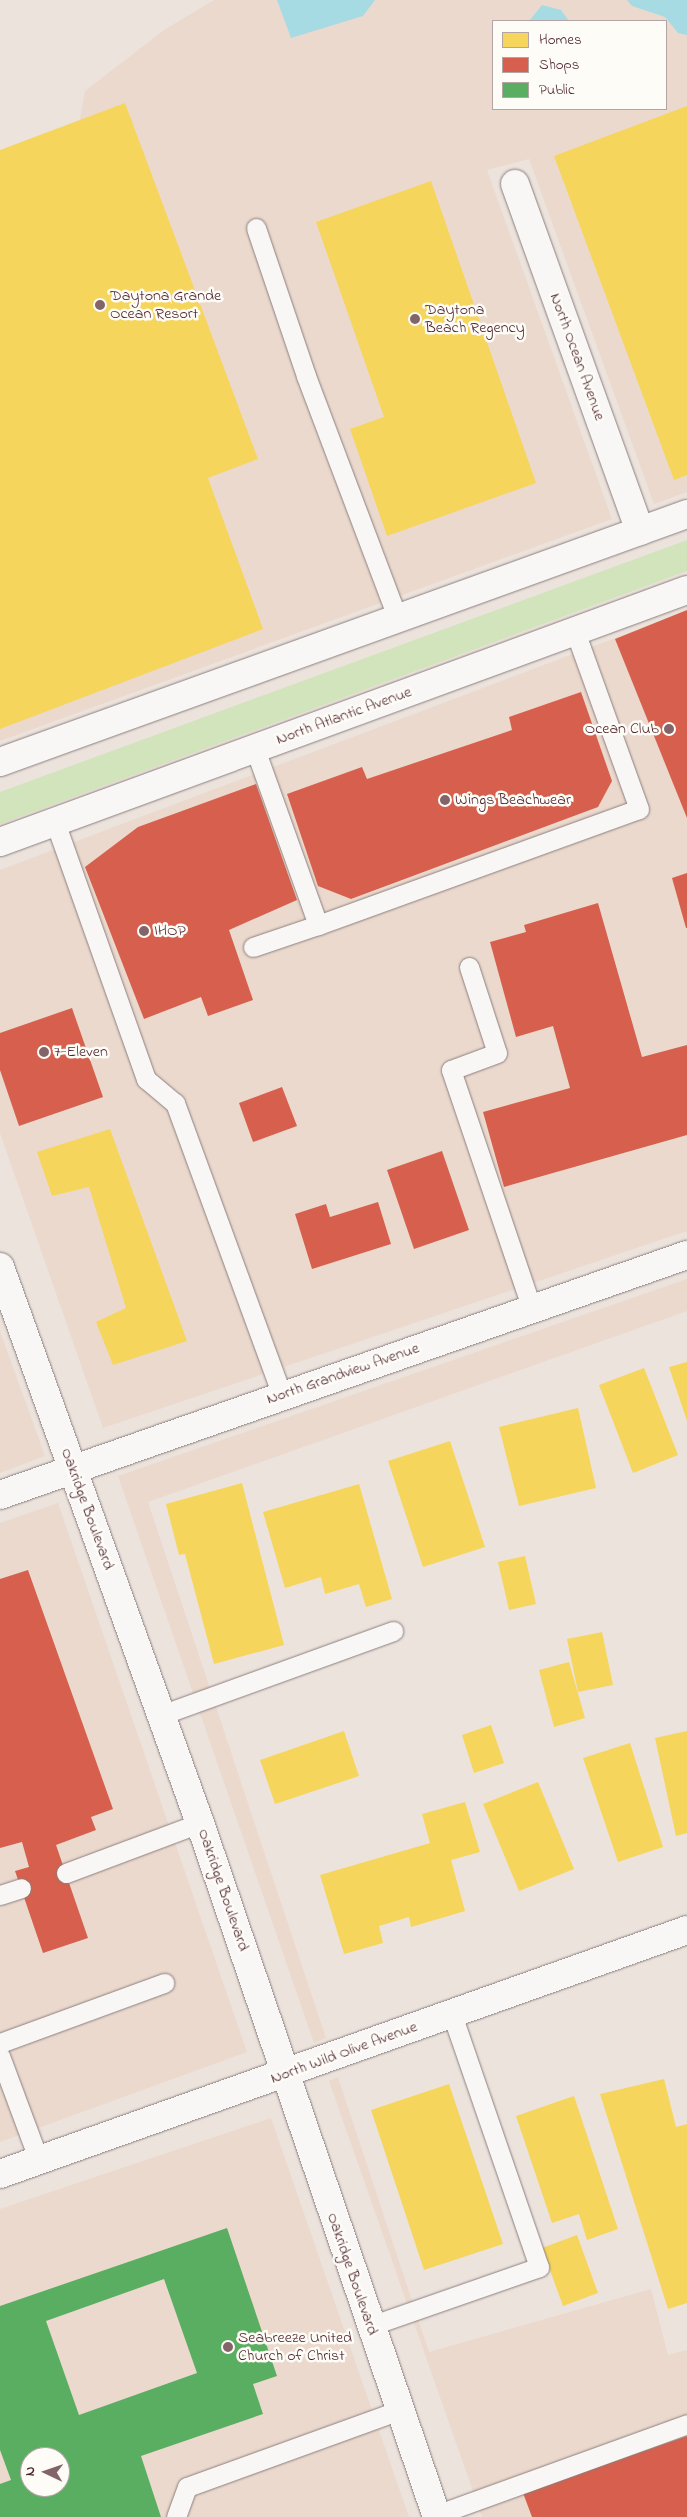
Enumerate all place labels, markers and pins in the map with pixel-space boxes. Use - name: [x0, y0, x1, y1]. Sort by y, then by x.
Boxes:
- place label: Daytona Grande Ocean Resort: [110, 286, 221, 324]
- marker: Daytona Grande Ocean Resort: [94, 299, 106, 311]
- place label: Daytona Beach Regency: [425, 300, 525, 338]
- marker: Daytona Beach Regency: [409, 313, 421, 325]
- place label: Ocean Club: [585, 719, 659, 739]
- marker: Ocean Club: [663, 723, 675, 735]
- place label: Wings Beachwear: [455, 790, 571, 810]
- marker: Wings Beachwear: [439, 794, 451, 806]
- place label: IHOP: [154, 921, 186, 941]
- marker: IHOP: [138, 925, 150, 937]
- place label: 7-Eleven: [54, 1042, 108, 1062]
- marker: 7-Eleven: [38, 1046, 50, 1058]
- place label: Seabreeze United Church of Christ: [238, 2328, 352, 2366]
- marker: Seabreeze United Church of Christ: [222, 2341, 234, 2353]

